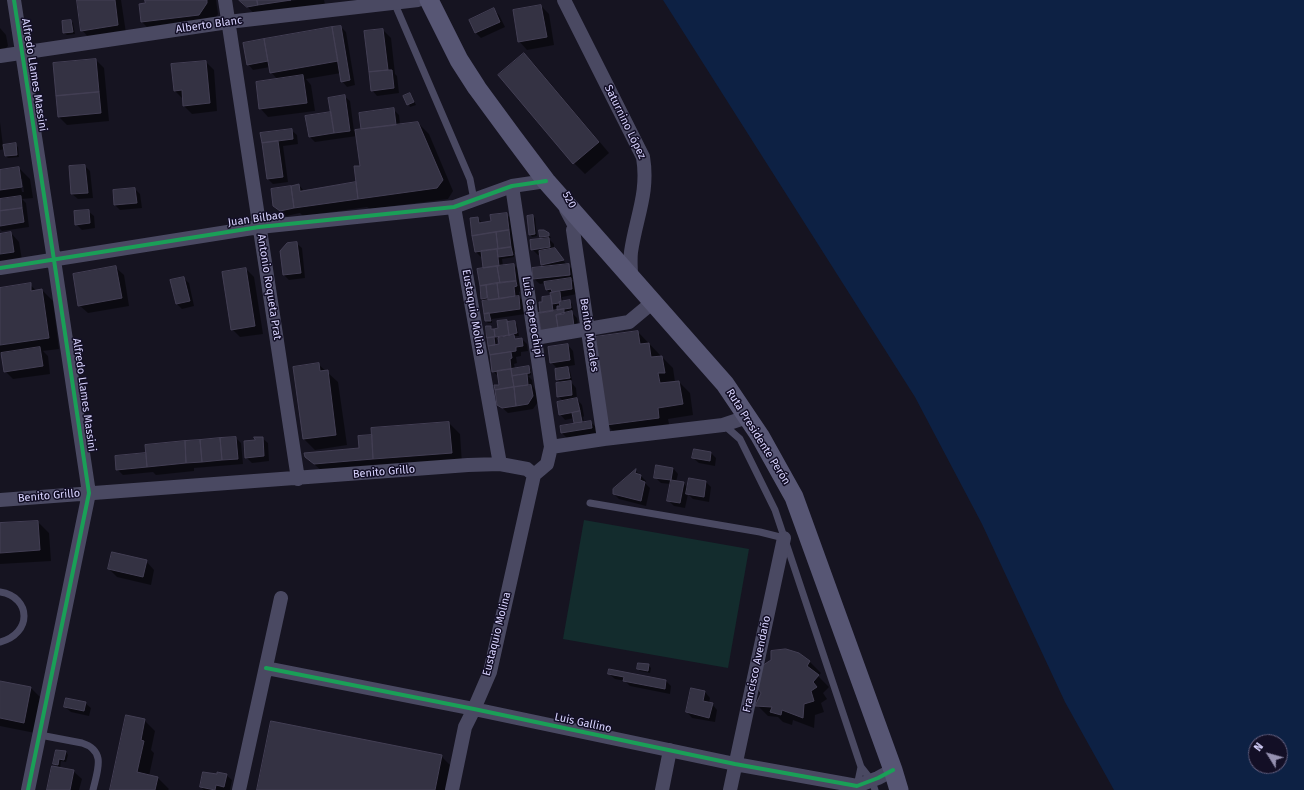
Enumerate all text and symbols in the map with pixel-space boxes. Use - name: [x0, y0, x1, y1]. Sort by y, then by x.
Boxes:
- street label: Alberto Blanc: [175, 14, 243, 36]
- street label: Alfredo Llames Massini: [19, 18, 49, 132]
- street label: Saturnino López: [601, 83, 649, 161]
- street label: 520: [559, 189, 579, 211]
- street label: Juan Bilbao: [227, 209, 285, 229]
- street label: Antonio Roqueta Prat: [254, 233, 284, 341]
- street label: Eustaquio Molina: [459, 268, 487, 356]
- street label: Luis Caperochipi: [519, 275, 545, 359]
- street label: Benito Morales: [577, 297, 601, 373]
- street label: Alfredo Llames Massini: [70, 338, 98, 452]
- street label: Ruta Presidente Perón: [723, 387, 793, 487]
- street label: Benito Grillo: [352, 463, 416, 481]
- street label: Benito Grillo: [17, 487, 81, 505]
- street label: Eustaquio Molina: [480, 591, 514, 677]
- street label: Francisco Avendaño: [740, 614, 774, 714]
- street label: Luis Gallino: [553, 711, 613, 735]
- north arrow: [1248, 734, 1288, 774]
- text: N: [1251, 740, 1266, 754]

